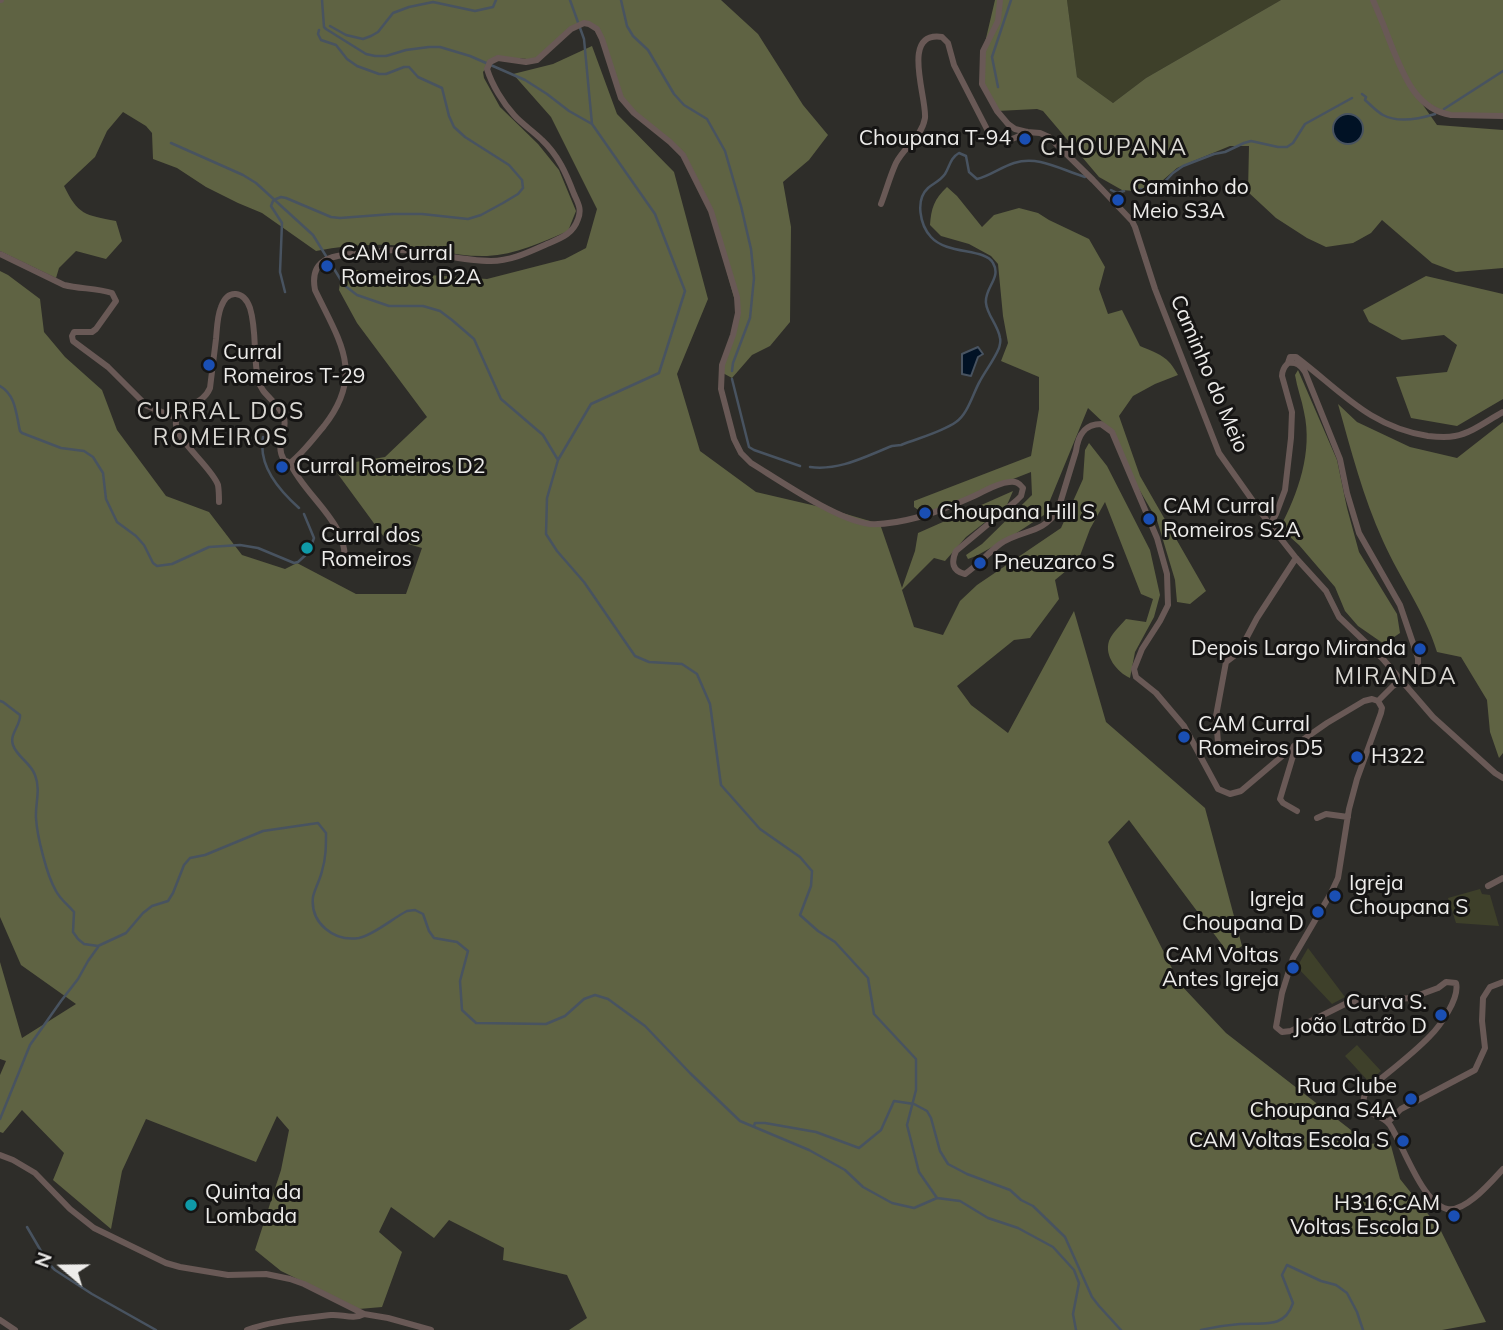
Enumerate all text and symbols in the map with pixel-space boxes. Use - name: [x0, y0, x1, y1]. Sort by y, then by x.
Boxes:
- place label: Choupana T-94: [859, 126, 1011, 152]
- marker: Choupana T-94: [1017, 131, 1033, 147]
- district label: CHOUPANA: [1041, 134, 1187, 162]
- place label: Caminho do Meio S3A: [1132, 175, 1249, 225]
- marker: Caminho do Meio S3A: [1110, 192, 1126, 208]
- place label: CAM Curral Romeiros D2A: [341, 241, 481, 291]
- marker: CAM Curral Romeiros D2A: [319, 258, 335, 274]
- street label: Caminho do Meio: [1164, 291, 1254, 457]
- place label: Curral Romeiros T-29: [223, 340, 365, 390]
- marker: Curral Romeiros T-29: [201, 357, 217, 373]
- district label: CURRAL DOS ROMEIROS: [138, 398, 304, 452]
- place label: Curral Romeiros D2: [296, 454, 485, 480]
- marker: Curral Romeiros D2: [274, 459, 290, 475]
- place label: CAM Curral Romeiros S2A: [1163, 494, 1301, 544]
- place label: Choupana Hill S: [939, 500, 1095, 526]
- marker: Choupana Hill S: [917, 505, 933, 521]
- marker: CAM Curral Romeiros S2A: [1141, 511, 1157, 527]
- place label: Curral dos Romeiros: [321, 523, 420, 573]
- marker: Curral dos Romeiros: [299, 540, 315, 556]
- place label: Pneuzarco S: [994, 550, 1115, 576]
- marker: Pneuzarco S: [972, 555, 988, 571]
- place label: Depois Largo Miranda: [1191, 636, 1406, 662]
- marker: Depois Largo Miranda: [1412, 641, 1428, 657]
- district label: MIRANDA: [1335, 663, 1457, 691]
- place label: CAM Curral Romeiros D5: [1198, 712, 1323, 762]
- marker: CAM Curral Romeiros D5: [1176, 729, 1192, 745]
- place label: H322: [1371, 744, 1425, 770]
- marker: H322: [1349, 749, 1365, 765]
- place label: Igreja Choupana S: [1349, 871, 1468, 921]
- place label: Igreja Choupana D: [1182, 887, 1304, 937]
- marker: Igreja Choupana S: [1327, 888, 1343, 904]
- marker: Igreja Choupana D: [1310, 904, 1326, 920]
- place label: CAM Voltas Antes Igreja: [1162, 943, 1279, 993]
- marker: CAM Voltas Antes Igreja: [1285, 960, 1301, 976]
- place label: Curva S. João Latrão D: [1293, 990, 1427, 1040]
- marker: Curva S. João Latrão D: [1433, 1007, 1449, 1023]
- place label: Rua Clube Choupana S4A: [1250, 1074, 1397, 1124]
- marker: Rua Clube Choupana S4A: [1403, 1091, 1419, 1107]
- place label: CAM Voltas Escola S: [1189, 1128, 1389, 1154]
- marker: CAM Voltas Escola S: [1395, 1133, 1411, 1149]
- place label: Quinta da Lombada: [205, 1180, 301, 1230]
- place label: H316;CAM Voltas Escola D: [1290, 1191, 1440, 1241]
- marker: Quinta da Lombada: [183, 1197, 199, 1213]
- marker: H316;CAM Voltas Escola D: [1446, 1208, 1462, 1224]
- north arrow: [28, 1232, 98, 1302]
- text: N: [30, 1249, 57, 1271]

